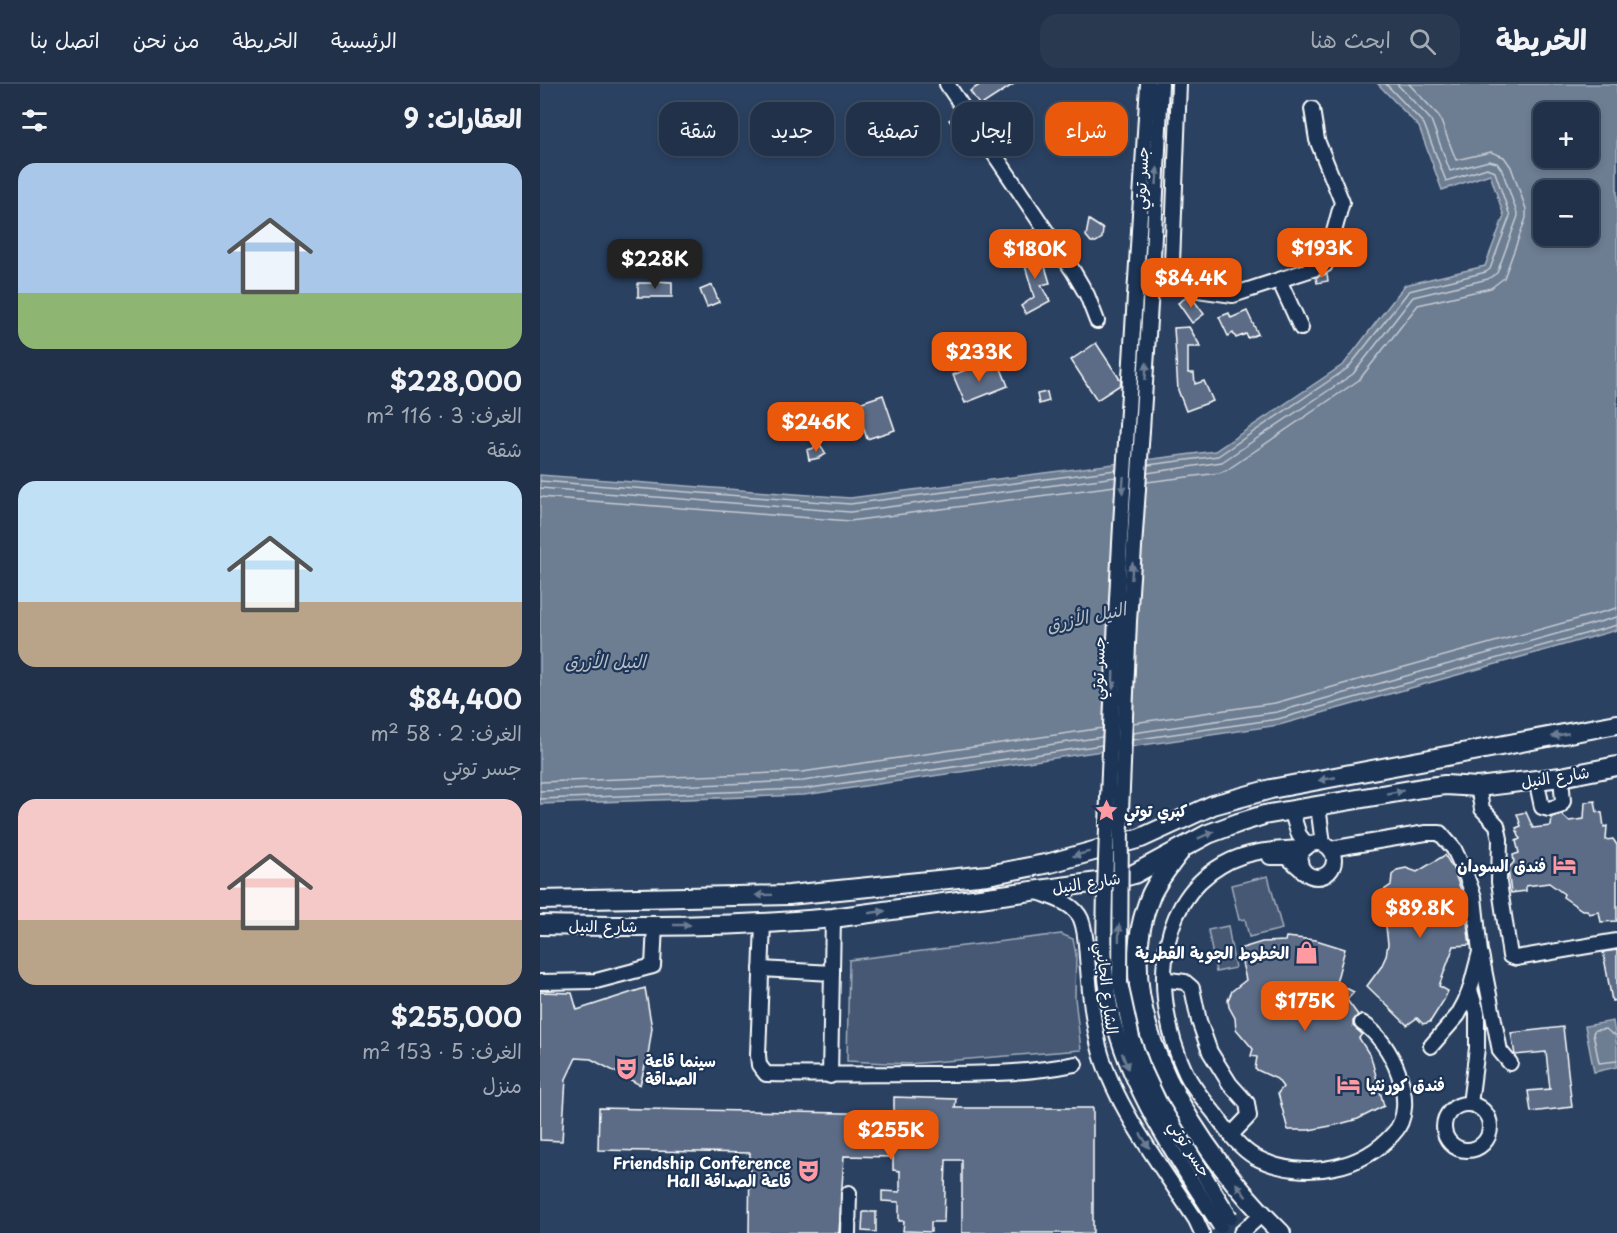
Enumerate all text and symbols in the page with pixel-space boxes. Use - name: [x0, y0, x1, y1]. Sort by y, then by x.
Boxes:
- search box: [1040, 14, 1460, 68]
- text: الخريطة: [1496, 17, 1587, 60]
- text: ابحث هنا: [1310, 22, 1391, 55]
- text: اتصل بنا: [30, 23, 100, 55]
- text: من نحن: [133, 23, 199, 55]
- text: الخريطة: [232, 23, 298, 55]
- text: الرئيسية: [331, 23, 397, 55]
- icon: search: [1406, 25, 1439, 58]
- text: العقارات: 9: [403, 98, 522, 137]
- chip: شقة: [659, 102, 738, 156]
- chip: جديد: [750, 102, 834, 156]
- chip: تصفية: [846, 102, 940, 156]
- chip: إيجار: [952, 102, 1033, 156]
- chip: شراء: [1045, 102, 1128, 156]
- map controls: [1533, 102, 1599, 246]
- button: +: [1533, 102, 1599, 168]
- icon: filters: [18, 104, 51, 137]
- street label: جسر توتي: [1126, 146, 1158, 210]
- one-way arrow: [1152, 167, 1161, 186]
- button: −: [1533, 180, 1599, 246]
- icon: home: [216, 202, 324, 310]
- pin: $193K: [1280, 228, 1364, 279]
- pin: $180K: [993, 229, 1077, 280]
- text: $193K: [1291, 232, 1353, 262]
- text: $180K: [1003, 233, 1067, 263]
- pin: $228K: [613, 239, 697, 290]
- text: $228K: [621, 243, 689, 273]
- pin: $84.4K: [1142, 258, 1240, 309]
- text: $84.4K: [1155, 262, 1227, 292]
- pin: $233K: [937, 332, 1021, 383]
- text: $233K: [946, 336, 1012, 366]
- text: $228,000: [390, 361, 522, 400]
- one-way arrow: [1141, 362, 1150, 381]
- text: الغرف: 3 · 116 m²: [366, 400, 522, 430]
- pin: $246K: [774, 402, 858, 453]
- text: $246K: [781, 406, 851, 436]
- text: شقة: [487, 434, 522, 464]
- one-way arrow: [1118, 475, 1128, 494]
- icon: home: [216, 520, 324, 628]
- one-way arrow: [1128, 561, 1137, 580]
- water label: النيل الأزرق: [1044, 594, 1131, 638]
- street label: جسر توتي: [1084, 636, 1114, 700]
- water label: النيل الأزرق: [565, 647, 648, 674]
- one-way arrow: [1109, 670, 1118, 689]
- text: $84,400: [409, 679, 522, 718]
- text: الغرف: 2 · 58 m²: [370, 718, 522, 748]
- one-way arrow: [1550, 731, 1569, 740]
- text: جسر توتي: [443, 752, 522, 782]
- street label: شارع النيل: [1519, 759, 1591, 794]
- one-way arrow: [1317, 775, 1336, 784]
- one-way arrow: [1386, 788, 1405, 797]
- place icon: كبري توتي: [1093, 797, 1119, 823]
- place label: كبري توتي: [1124, 798, 1187, 826]
- one-way arrow: [1197, 831, 1214, 840]
- icon: home: [216, 838, 324, 946]
- one-way arrow: [1072, 850, 1090, 860]
- hotel icon: فندق السودان: [1551, 852, 1577, 878]
- place label: فندق السودان: [1457, 853, 1546, 877]
- street label: شارع النيل: [1050, 865, 1122, 900]
- pin: $89.8K: [1371, 888, 1469, 939]
- one-way arrow: [754, 891, 773, 900]
- text: $89.8K: [1385, 892, 1455, 922]
- one-way arrow: [867, 908, 886, 917]
- street label: شارع النيل: [568, 913, 638, 938]
- one-way arrow: [673, 920, 692, 930]
- one-way arrow: [1114, 924, 1124, 943]
- shop icon: الخطوط الجوية القطرية: [1294, 939, 1320, 965]
- street label: الشارع الجانبي: [1086, 940, 1126, 1036]
- place label: الخطوط الجوية القطرية: [1135, 940, 1289, 964]
- pin: $175K: [1263, 981, 1347, 1032]
- text: $175K: [1275, 985, 1335, 1015]
- text: $255,000: [391, 997, 522, 1036]
- text: الغرف: 5 · 153 m²: [362, 1036, 522, 1066]
- place label: سينما قاعة الصداقة: [645, 1048, 716, 1090]
- one-way arrow: [1121, 1052, 1131, 1070]
- theatre icon: سينما قاعة الصداقة: [614, 1056, 640, 1082]
- text: منزل: [483, 1070, 522, 1100]
- hotel icon: فندق كورنثيا: [1335, 1071, 1361, 1097]
- place label: فندق كورنثيا: [1366, 1072, 1445, 1096]
- pin: $255K: [849, 1110, 933, 1161]
- text: $255K: [858, 1114, 924, 1144]
- street label: جسر توتي: [1161, 1115, 1218, 1183]
- one-way arrow: [1139, 1133, 1150, 1149]
- place label: Friendship Conference Hall قاعة الصداقة: [613, 1150, 791, 1192]
- theatre icon: Friendship Conference Hall قاعة الصداقة: [796, 1158, 822, 1184]
- one-way arrow: [1235, 1183, 1247, 1198]

